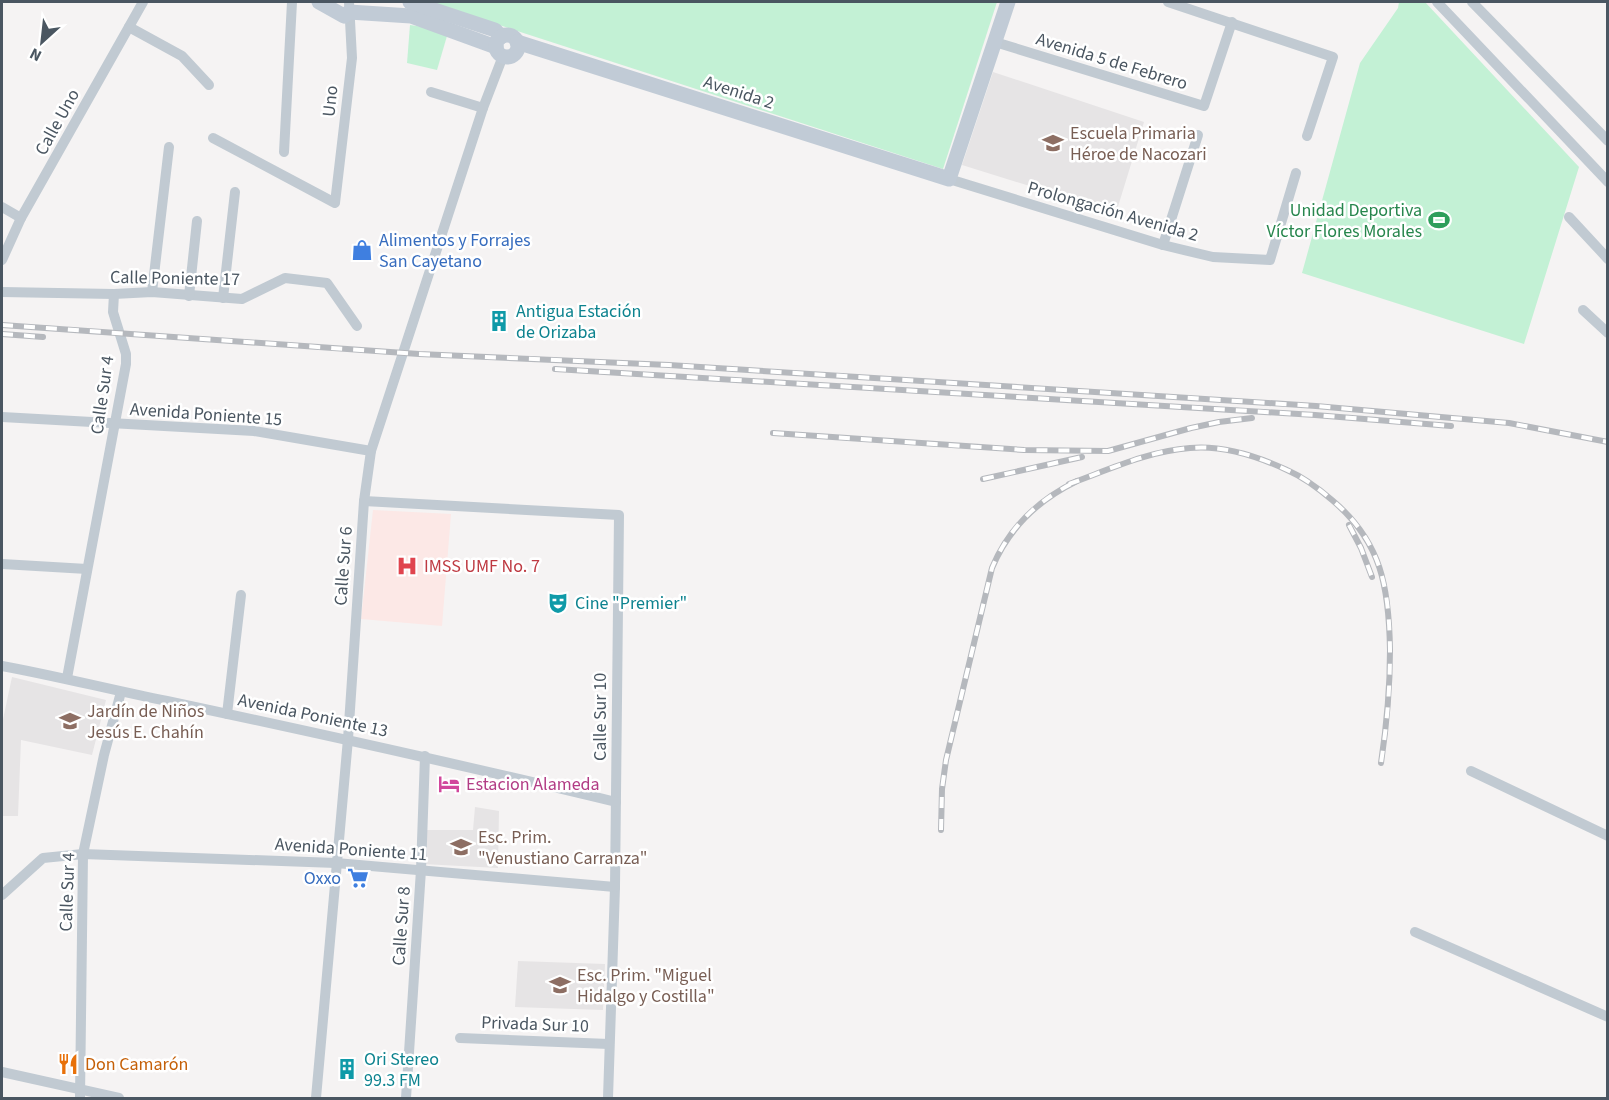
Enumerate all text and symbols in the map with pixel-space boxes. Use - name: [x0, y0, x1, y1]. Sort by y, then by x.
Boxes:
- north arrow: [12, 12, 72, 72]
- street label: Avenida 5 de Febrero: [1033, 27, 1191, 96]
- text: N: [26, 42, 45, 67]
- street label: Avenida 2: [700, 69, 777, 116]
- street label: Uno: [316, 84, 345, 118]
- street label: Calle Uno: [29, 85, 86, 160]
- place label: Escuela Primaria Héroe de Nacozari: [1070, 121, 1207, 167]
- school or university icon: Escuela Primaria Héroe de Nacozari: [1041, 131, 1065, 155]
- street label: Prolongación Avenida 2: [1024, 175, 1201, 248]
- place label: Unidad Deportiva Víctor Flores Morales: [1266, 198, 1422, 244]
- sports icon: Unidad Deportiva Víctor Flores Morales: [1427, 208, 1451, 232]
- place label: Alimentos y Forrajes San Cayetano: [379, 228, 531, 274]
- shop icon: Alimentos y Forrajes San Cayetano: [350, 238, 374, 262]
- street label: Calle Poniente 17: [110, 265, 240, 292]
- place label: Antigua Estación de Orizaba: [516, 299, 641, 345]
- building icon: Antigua Estación de Orizaba: [487, 309, 511, 333]
- street label: Calle Sur 4: [85, 354, 120, 436]
- street label: Avenida Poniente 15: [129, 397, 283, 432]
- street label: Calle Sur 6: [328, 526, 359, 606]
- hospital icon: IMSS UMF No. 7: [395, 554, 419, 578]
- place label: IMSS UMF No. 7: [424, 554, 540, 579]
- theatre icon: Cine "Premier": [546, 591, 570, 615]
- place label: Cine "Premier": [575, 591, 687, 616]
- street label: Calle Sur 10: [588, 673, 613, 761]
- street label: Avenida Poniente 13: [236, 687, 390, 744]
- place label: Jardín de Niños Jesús E. Chahín: [87, 699, 204, 745]
- school or university icon: Jardín de Niños Jesús E. Chahín: [58, 709, 82, 733]
- hotel icon: Estacion Alameda: [437, 772, 461, 796]
- place label: Estacion Alameda: [466, 772, 600, 797]
- place label: Esc. Prim. "Venustiano Carranza": [478, 825, 648, 871]
- street label: Avenida Poniente 11: [274, 832, 428, 867]
- school or university icon: Esc. Prim. "Venustiano Carranza": [449, 835, 473, 859]
- street label: Calle Sur 4: [54, 852, 81, 932]
- place label: Oxxo: [304, 866, 341, 891]
- supermarket icon: Oxxo: [346, 866, 370, 890]
- street label: Calle Sur 8: [386, 886, 417, 966]
- place label: Esc. Prim. "Miguel Hidalgo y Costilla": [577, 963, 715, 1009]
- school or university icon: Esc. Prim. "Miguel Hidalgo y Costilla": [548, 973, 572, 997]
- street label: Privada Sur 10: [481, 1010, 589, 1039]
- place label: Ori Stereo 99.3 FM: [364, 1047, 439, 1093]
- restaurant icon: Don Camarón: [56, 1052, 80, 1076]
- place label: Don Camarón: [85, 1052, 188, 1077]
- building icon: Ori Stereo 99.3 FM: [335, 1057, 359, 1081]

